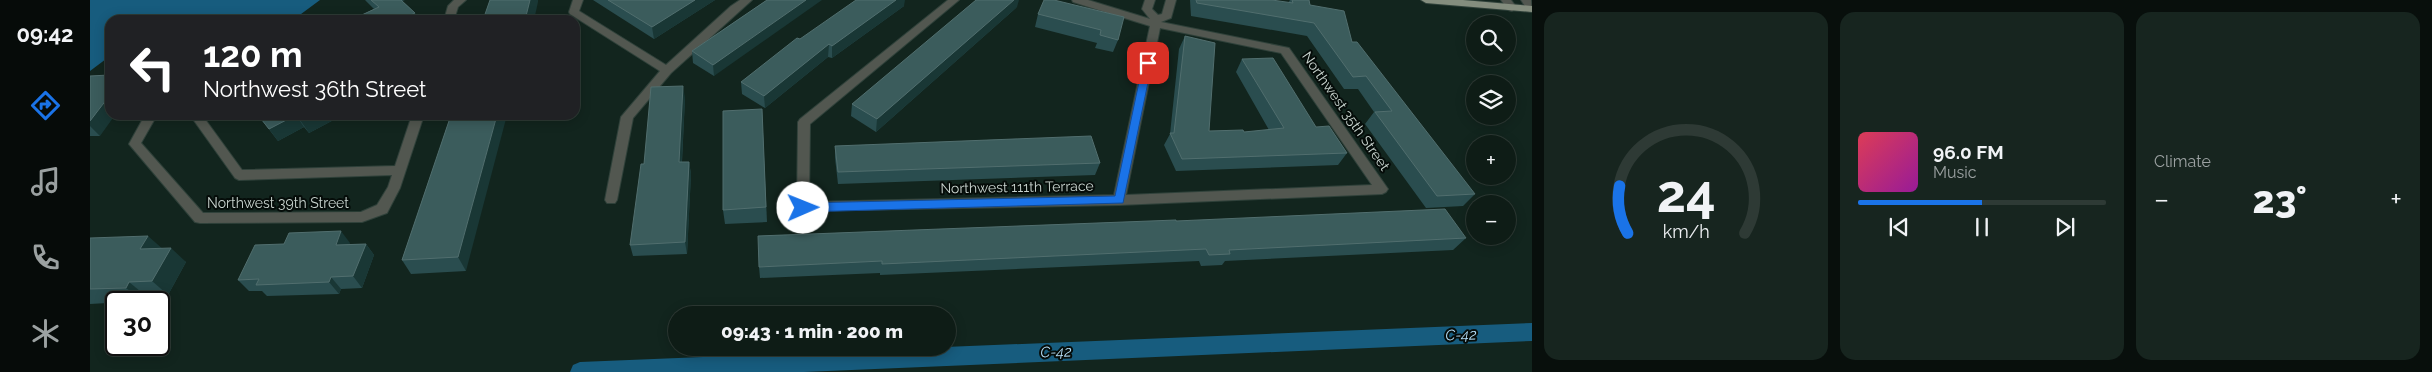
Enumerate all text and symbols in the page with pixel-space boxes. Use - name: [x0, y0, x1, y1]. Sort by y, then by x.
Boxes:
- map controls: [1466, 15, 1516, 245]
- button: search: [1466, 15, 1516, 65]
- text: 09:42: [17, 21, 73, 47]
- text: 120 m: [203, 34, 303, 75]
- icon: left: [120, 35, 185, 100]
- pin: [1127, 42, 1169, 84]
- icon: arrive: [1134, 49, 1162, 77]
- street label: Northwest 35th Street: [1299, 49, 1393, 174]
- button: layers: [1466, 75, 1516, 125]
- text: Northwest 36th Street: [203, 76, 426, 102]
- icon: directions: [28, 88, 63, 123]
- button: +: [1466, 135, 1516, 185]
- text: 96.0 FM: [1933, 141, 2004, 163]
- text: Climate: [2154, 152, 2211, 171]
- text: 24: [1656, 163, 1716, 224]
- text: Music: [1933, 163, 1977, 182]
- icon: music: [28, 164, 63, 199]
- text: 23°: [2253, 177, 2307, 222]
- street label: Northwest 111th Terrace: [940, 178, 1094, 196]
- position arrow: [776, 181, 828, 233]
- text: −: [2154, 183, 2169, 216]
- text: +: [2390, 183, 2402, 216]
- street label: Northwest 39th Street: [207, 195, 349, 211]
- button: −: [1466, 195, 1516, 245]
- icon: previous: [1885, 213, 1913, 241]
- icon: pause: [1968, 213, 1996, 241]
- icon: next: [2051, 213, 2079, 241]
- text: km/h: [1662, 221, 1710, 242]
- icon: phone: [28, 240, 63, 275]
- speed limit sign: 30: [105, 291, 170, 356]
- icon: climate: [28, 316, 63, 351]
- text: 09:43 · 1 min · 200 m: [721, 320, 903, 342]
- water label: C-42: [1445, 325, 1477, 345]
- water label: C-42: [1040, 342, 1072, 362]

